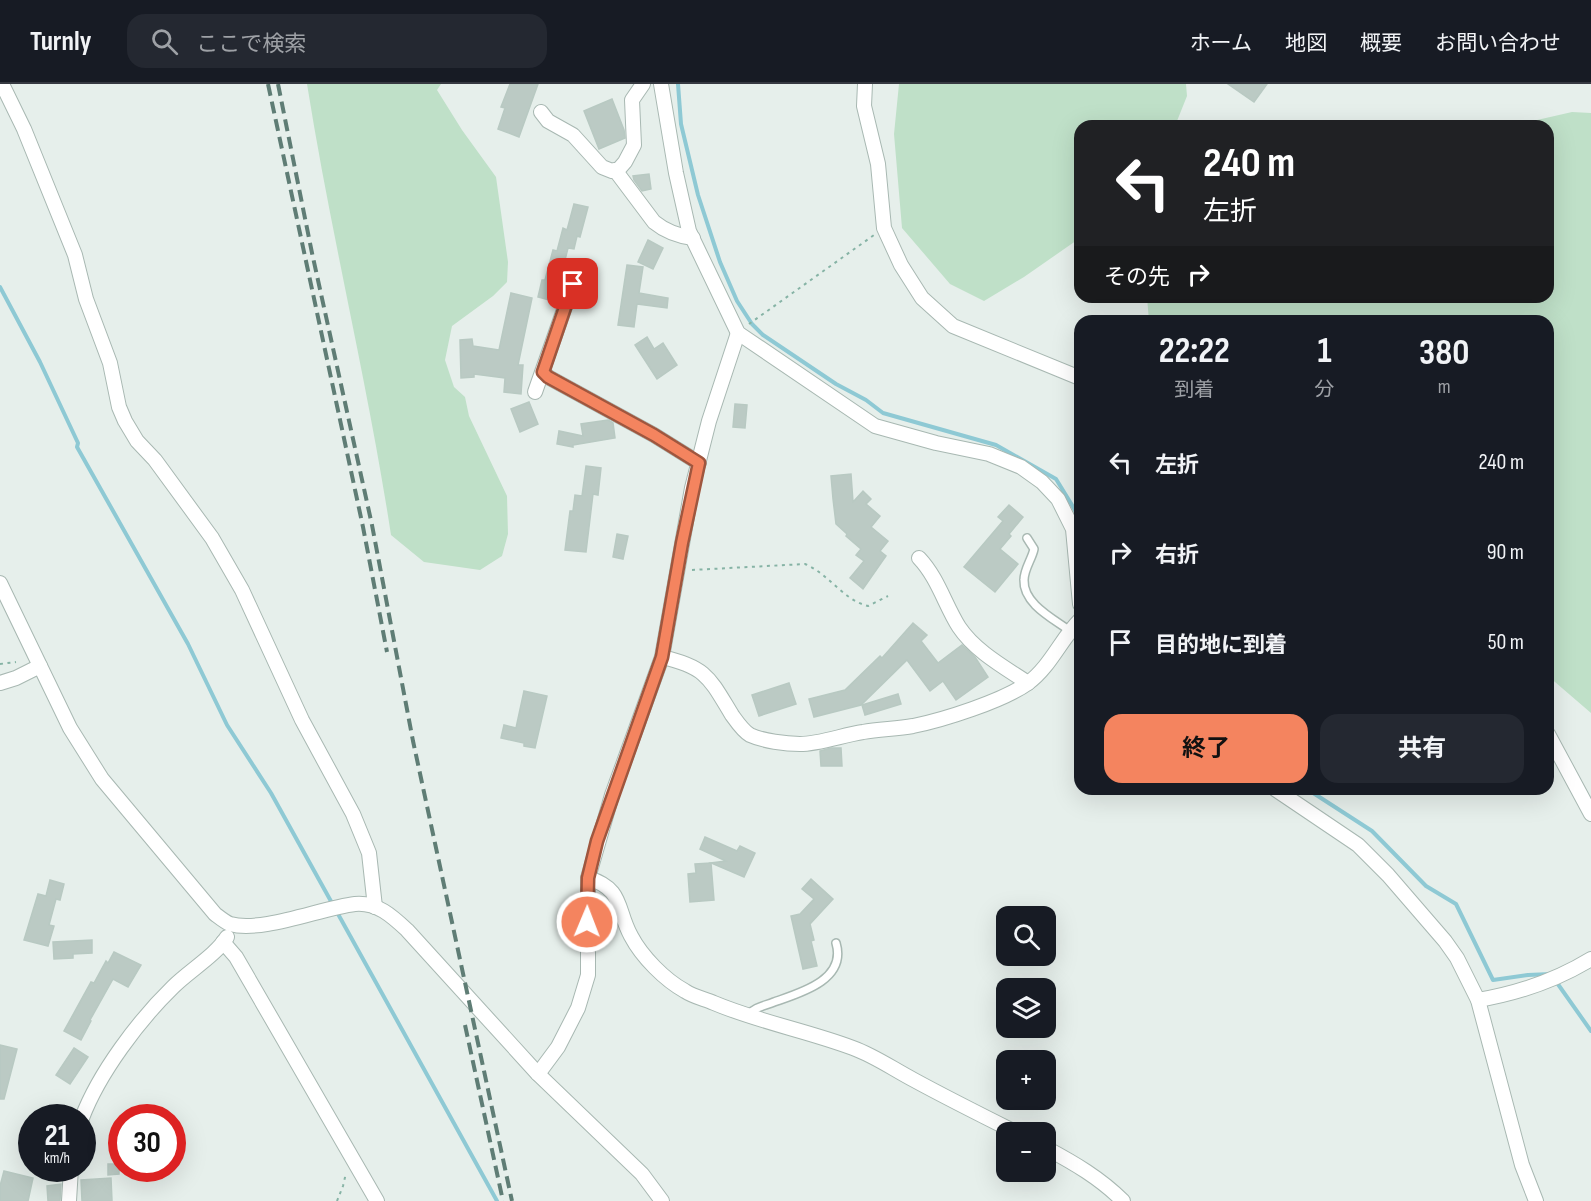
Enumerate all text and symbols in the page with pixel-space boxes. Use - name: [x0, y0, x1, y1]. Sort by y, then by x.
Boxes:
- search box: [127, 14, 547, 68]
- text: Turnly: [30, 25, 91, 58]
- icon: search: [148, 25, 181, 58]
- text: ここで検索: [196, 31, 306, 58]
- text: ホーム: [1190, 31, 1252, 56]
- text: 地図: [1285, 31, 1327, 56]
- text: 概要: [1360, 31, 1402, 56]
- text: お問い合わせ: [1435, 31, 1561, 56]
- text: 240 m: [1203, 138, 1295, 189]
- icon: left: [1104, 144, 1182, 222]
- text: 左折: [1203, 196, 1257, 228]
- pin: [547, 258, 598, 309]
- icon: right: [1182, 258, 1215, 291]
- text: その先: [1104, 264, 1170, 291]
- icon: arrive: [556, 267, 589, 300]
- text: 22:22: [1159, 330, 1230, 373]
- text: 1: [1317, 330, 1332, 373]
- text: 380: [1419, 332, 1469, 375]
- text: m: [1438, 375, 1451, 399]
- text: 到着: [1174, 378, 1214, 402]
- text: 分: [1314, 378, 1334, 402]
- icon: left: [1104, 446, 1137, 479]
- text: 240 m: [1478, 449, 1524, 476]
- text: 左折: [1155, 452, 1199, 479]
- icon: right: [1104, 536, 1137, 569]
- text: 90 m: [1487, 539, 1524, 566]
- text: 右折: [1155, 542, 1199, 569]
- icon: arrive: [1104, 626, 1137, 659]
- text: 50 m: [1488, 629, 1524, 656]
- text: 目的地に到着: [1155, 632, 1287, 659]
- button: 終了: [1104, 714, 1308, 783]
- button: 共有: [1320, 714, 1524, 783]
- position arrow: [555, 890, 619, 954]
- map controls: [996, 906, 1056, 1182]
- button: search: [996, 906, 1056, 966]
- button: layers: [996, 978, 1056, 1038]
- button: +: [996, 1050, 1056, 1110]
- speed limit sign: 30: [108, 1104, 186, 1182]
- text: 21: [45, 1118, 69, 1154]
- button: −: [996, 1122, 1056, 1182]
- text: km/h: [44, 1149, 70, 1168]

